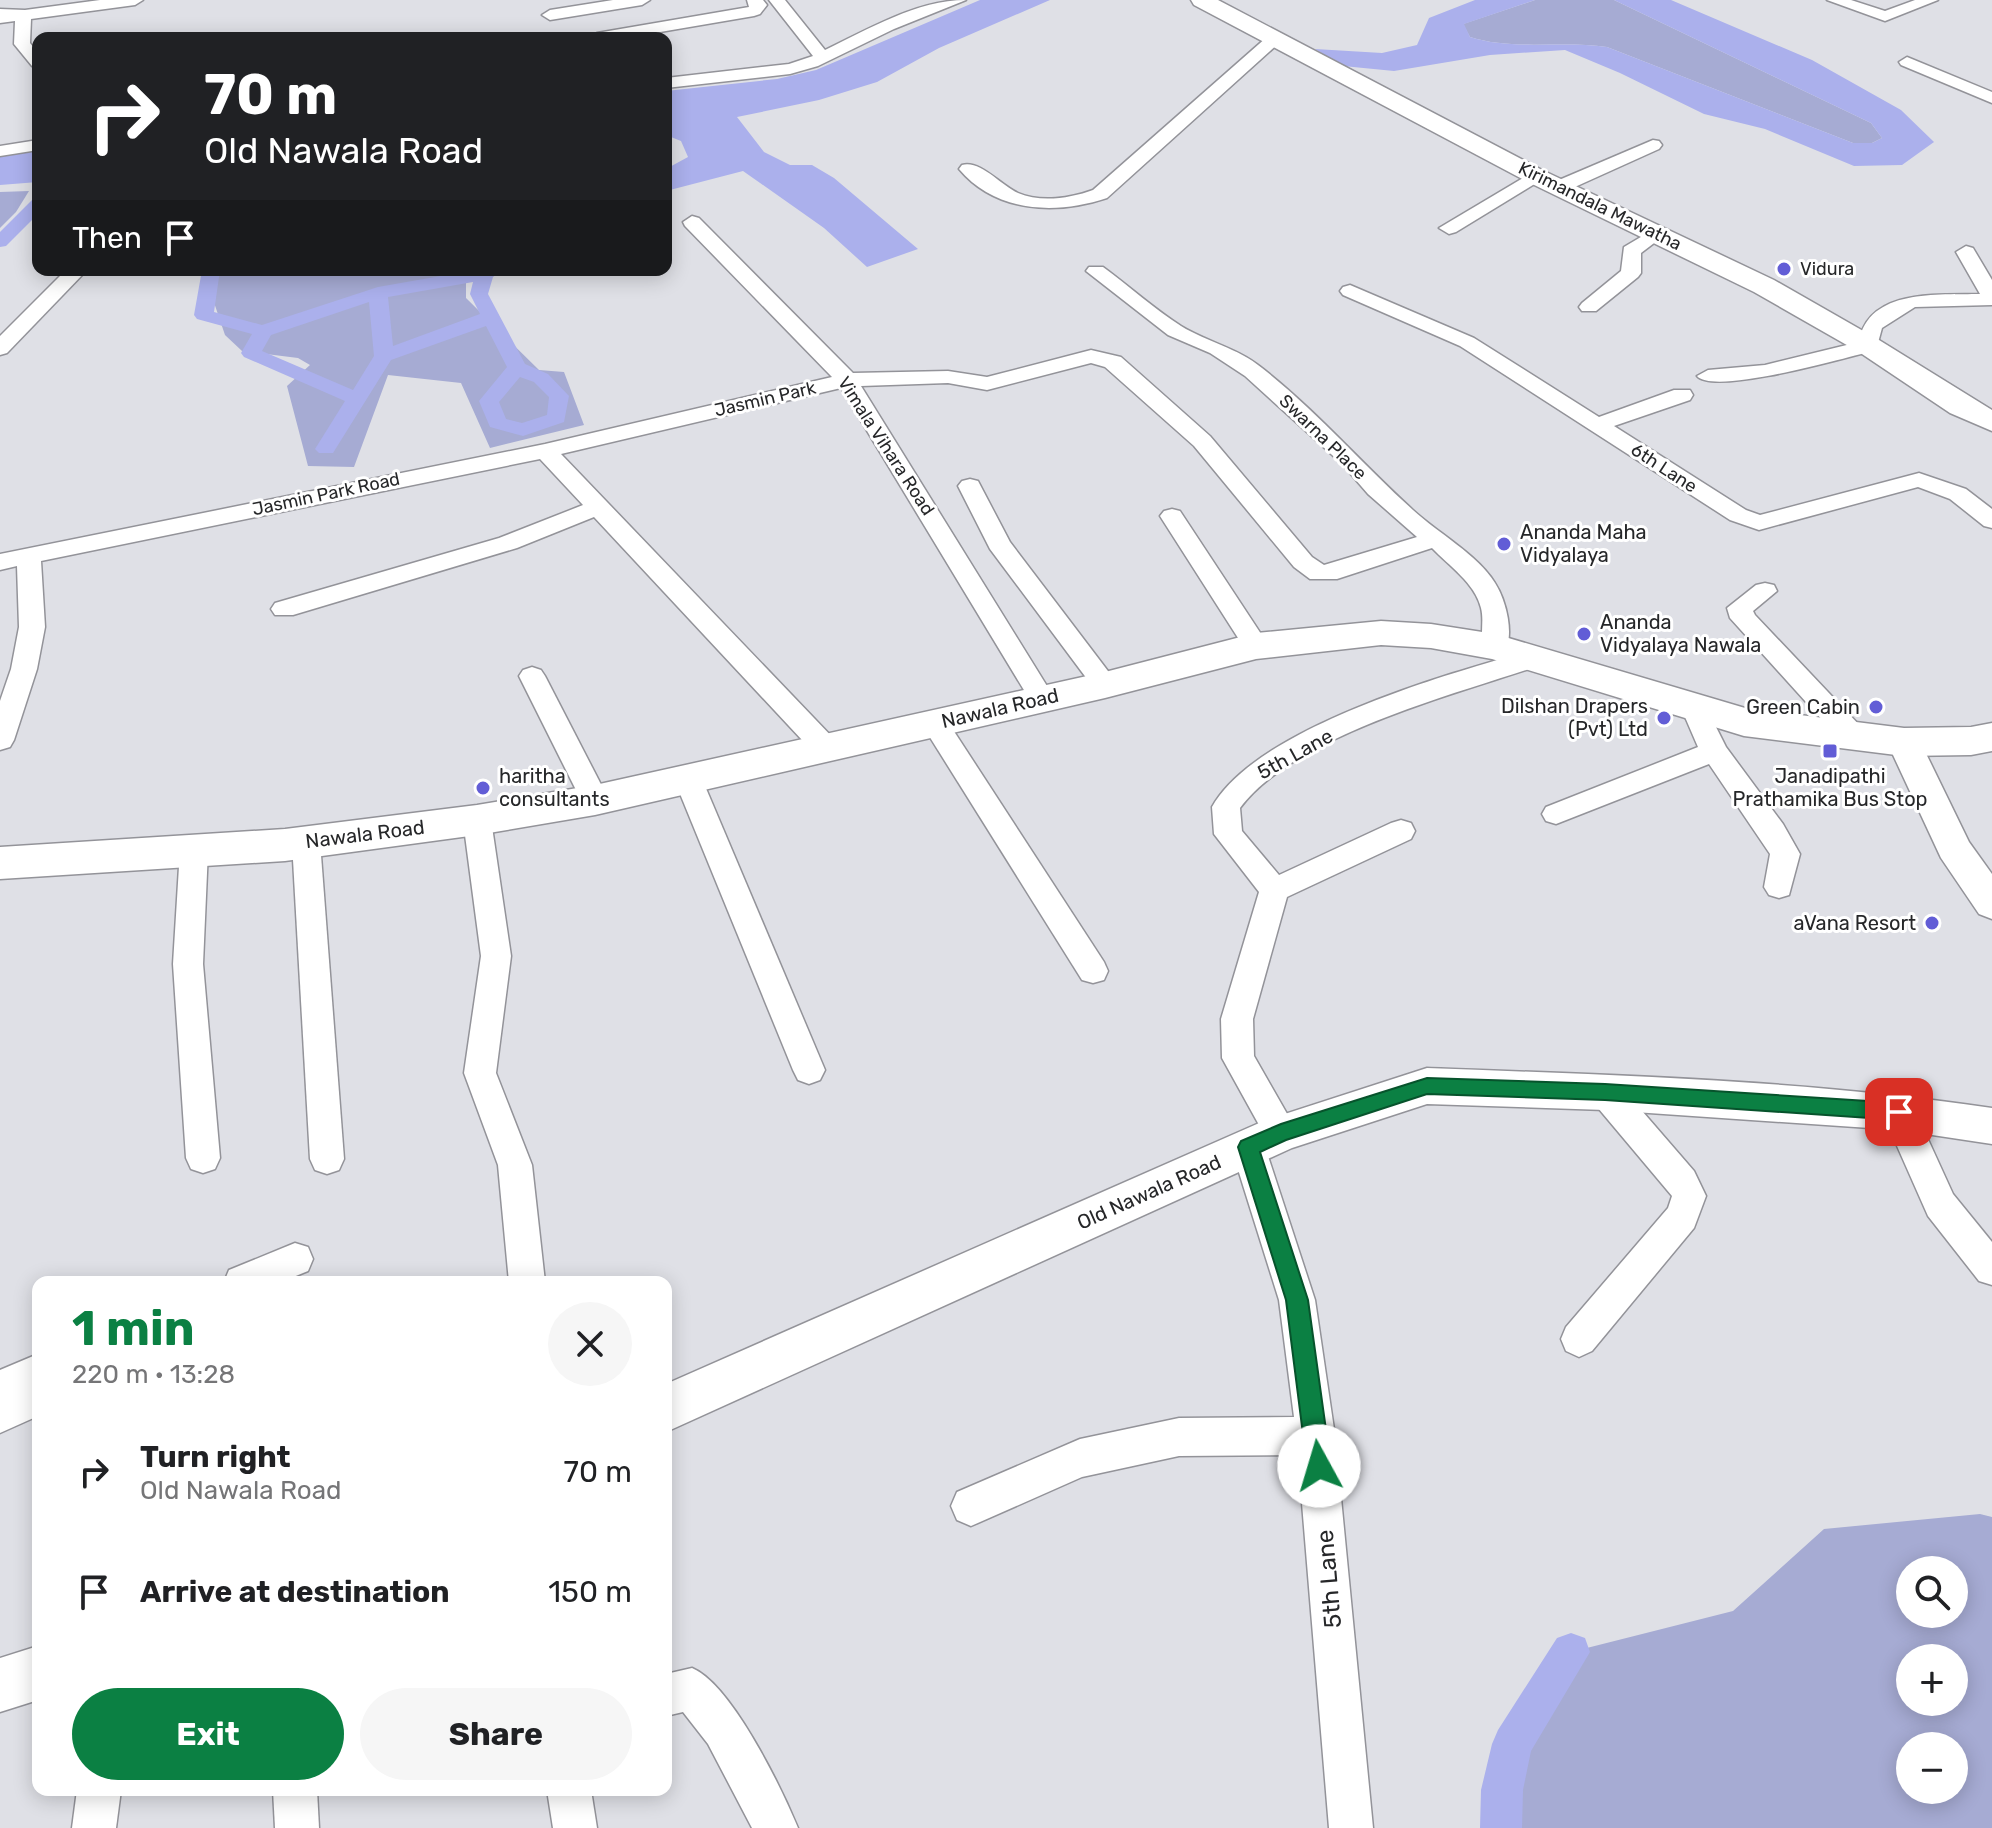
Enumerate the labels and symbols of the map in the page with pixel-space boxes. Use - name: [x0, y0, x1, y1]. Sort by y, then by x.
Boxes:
- street label: Kirimandala Mawatha: [1515, 157, 1685, 255]
- place label: Vidura: [1800, 258, 1854, 280]
- marker: Vidura: [1775, 260, 1793, 278]
- street label: Vimala Vihara Road: [833, 373, 939, 519]
- street label: Jasmin Park: [712, 376, 819, 421]
- street label: Swarna Place: [1275, 390, 1371, 484]
- street label: 6th Lane: [1627, 439, 1701, 497]
- street label: Jasmin Park Road: [250, 468, 402, 520]
- place label: Ananda Maha Vidyalaya: [1520, 520, 1647, 567]
- marker: Ananda Maha Vidyalaya: [1495, 535, 1513, 553]
- place label: Ananda Vidyalaya Nawala: [1600, 610, 1761, 657]
- marker: Ananda Vidyalaya Nawala: [1575, 625, 1593, 643]
- street label: Nawala Road: [939, 683, 1061, 733]
- place label: Dilshan Drapers (Pvt) Ltd: [1501, 694, 1648, 741]
- place label: Green Cabin: [1746, 695, 1860, 719]
- marker: Green Cabin: [1867, 698, 1885, 716]
- marker: Dilshan Drapers (Pvt) Ltd: [1655, 709, 1673, 727]
- street label: 5th Lane: [1253, 724, 1337, 784]
- marker: Janadipathi Prathamika Bus Stop: [1821, 742, 1839, 760]
- place label: haritha consultants: [499, 764, 610, 811]
- place label: Janadipathi Prathamika Bus Stop: [1732, 764, 1928, 811]
- marker: haritha consultants: [474, 779, 492, 797]
- street label: Nawala Road: [304, 815, 426, 853]
- place label: aVana Resort: [1794, 911, 1916, 935]
- marker: aVana Resort: [1923, 914, 1941, 932]
- pin: [1865, 1078, 1933, 1146]
- street label: Old Nawala Road: [1073, 1149, 1225, 1235]
- position arrow: [1277, 1424, 1361, 1508]
- street label: 5th Lane: [1311, 1529, 1347, 1629]

